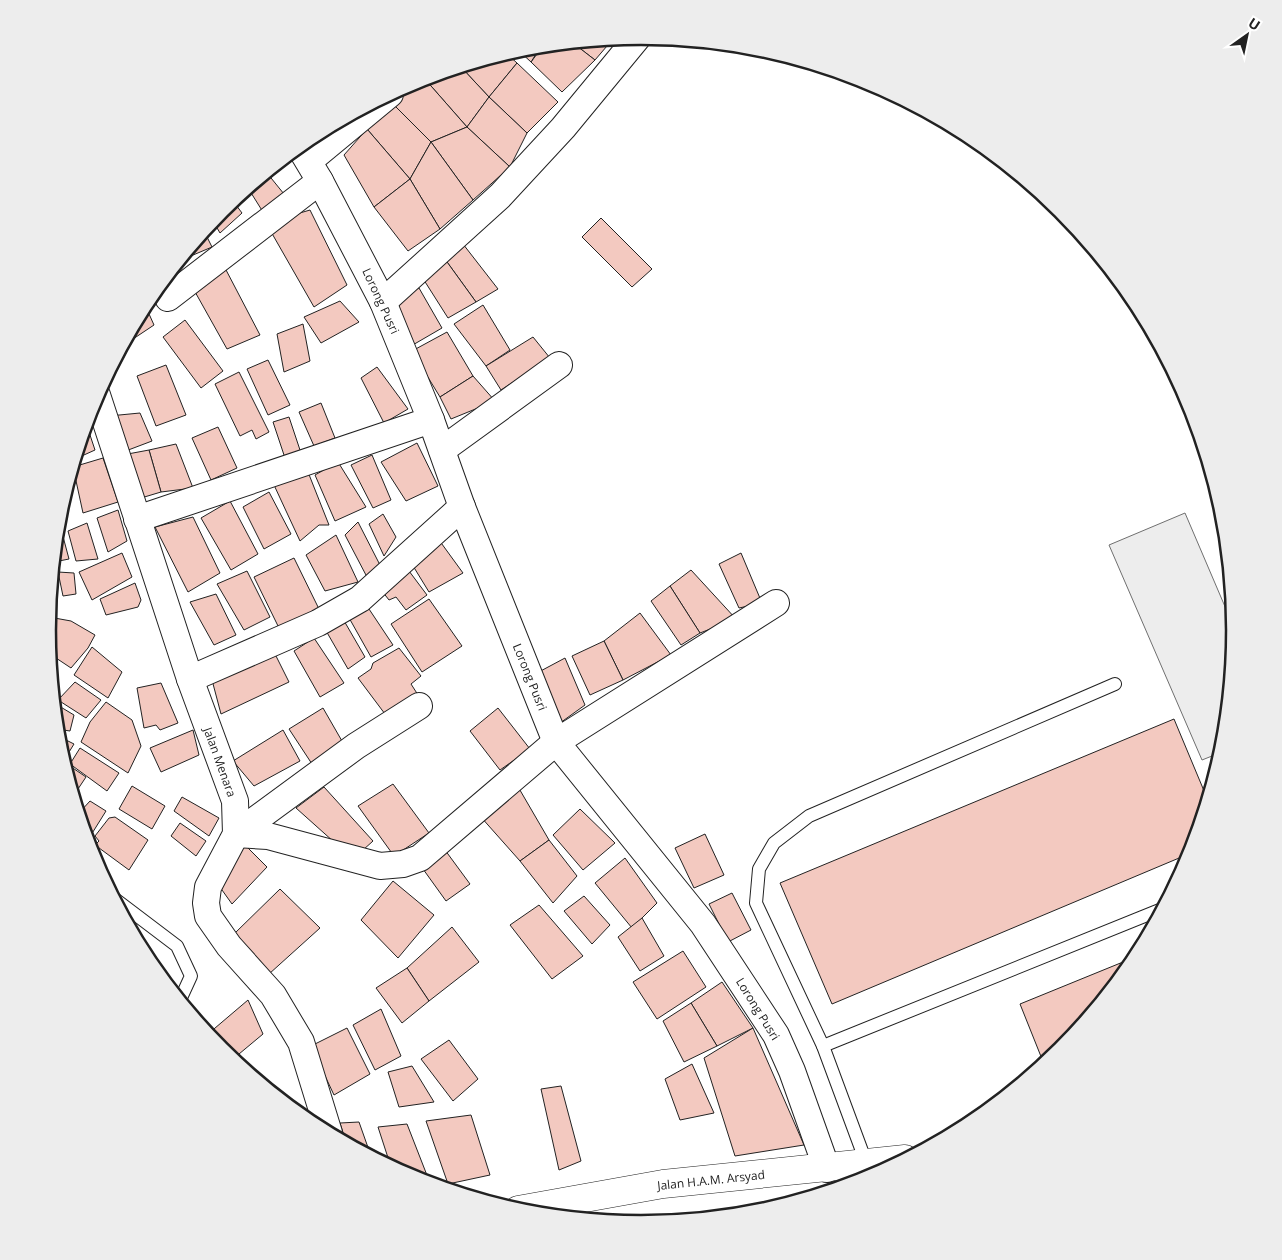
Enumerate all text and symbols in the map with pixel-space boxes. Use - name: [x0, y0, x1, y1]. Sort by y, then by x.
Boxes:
- north arrow: [1222, 10, 1272, 60]
- text: U: [1245, 13, 1264, 35]
- street label: Lorong Pusri: [358, 265, 404, 337]
- street label: Lorong Pusri: [509, 641, 551, 713]
- street label: Jalan Menara: [199, 724, 241, 799]
- street label: Lorong Pusri: [732, 974, 784, 1044]
- street label: Jalan H.A.M. Arsyad: [655, 1166, 766, 1194]

